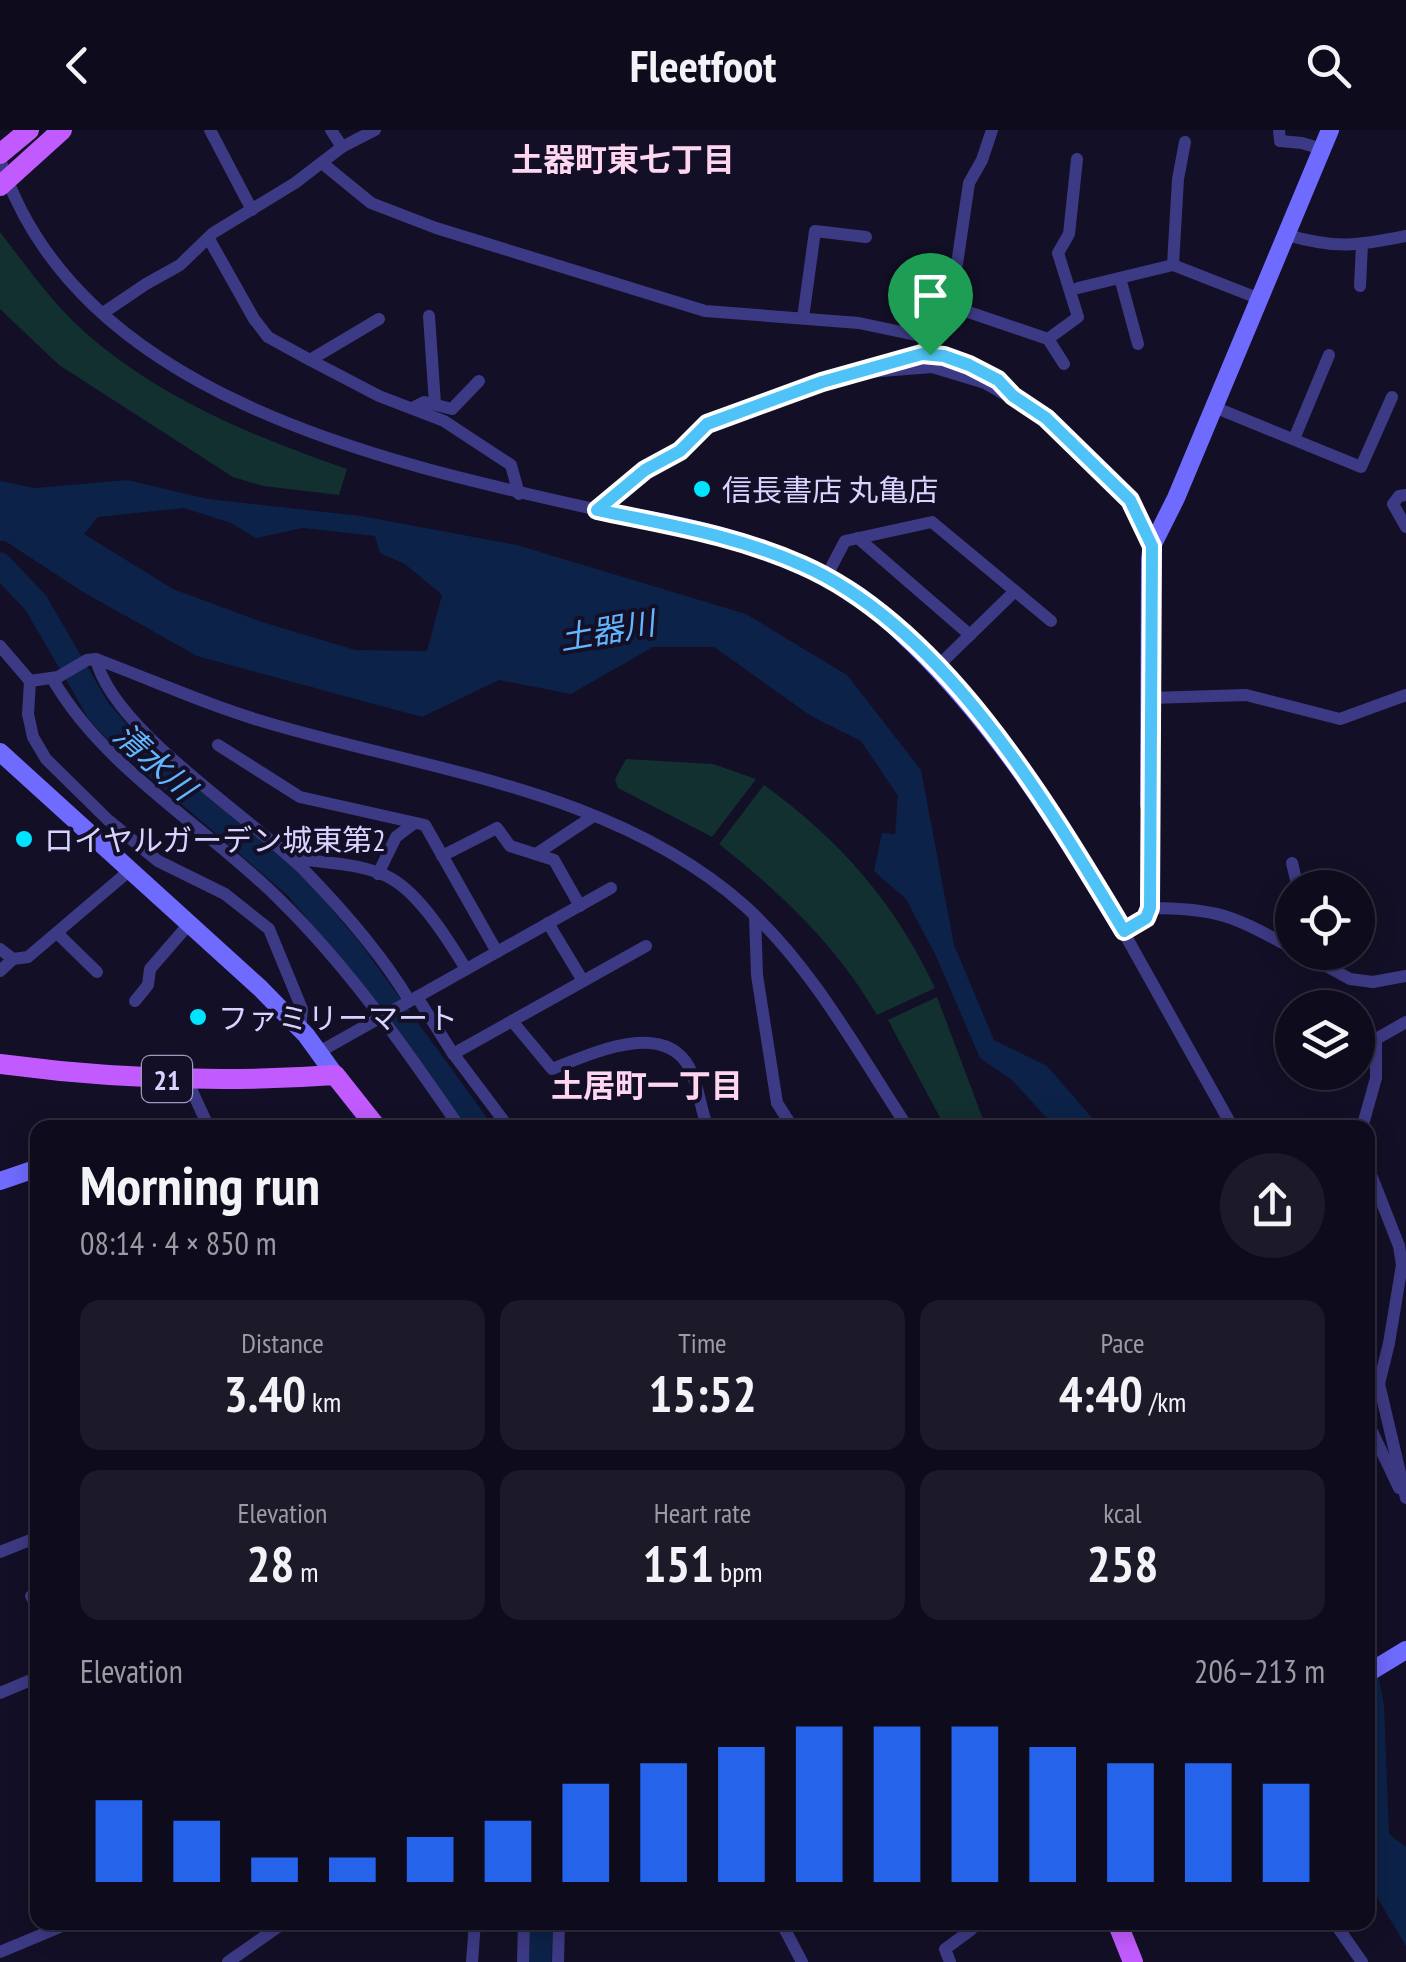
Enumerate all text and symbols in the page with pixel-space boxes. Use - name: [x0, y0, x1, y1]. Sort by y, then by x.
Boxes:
- text: Fleetfoot: [630, 36, 776, 94]
- icon: back: [50, 38, 105, 93]
- icon: search: [1301, 38, 1356, 93]
- district label: 土器町東七丁目: [511, 138, 735, 180]
- pin: [888, 253, 973, 356]
- icon: arrive: [903, 268, 958, 323]
- place label: 信長書店 丸亀店: [722, 470, 938, 509]
- marker: 信長書店 丸亀店: [691, 478, 713, 500]
- water label: 土器川: [556, 600, 661, 659]
- water label: 清水川: [105, 713, 207, 811]
- place label: ロイヤルガーデン城東第2: [44, 820, 386, 859]
- marker: ロイヤルガーデン城東第2: [13, 828, 35, 850]
- map controls: [1275, 870, 1375, 1090]
- button: locate: [1275, 870, 1375, 970]
- button: layers: [1275, 990, 1375, 1090]
- place label: ファミリーマート: [218, 998, 458, 1037]
- marker: ファミリーマート: [187, 1006, 209, 1028]
- road number: 21: [142, 1056, 192, 1102]
- district label: 土居町一丁目: [551, 1064, 743, 1106]
- text: Morning run: [80, 1149, 320, 1220]
- button: share: [1220, 1153, 1325, 1258]
- text: 08:14 · 4 × 850 m: [80, 1222, 277, 1264]
- text: Distance: [241, 1324, 324, 1361]
- text: Time: [678, 1324, 727, 1361]
- text: Pace: [1100, 1324, 1145, 1361]
- text: 3.40: [224, 1361, 306, 1426]
- text: 15:52: [648, 1361, 757, 1426]
- text: 4:40: [1059, 1361, 1143, 1426]
- text: km: [306, 1383, 341, 1420]
- text: /km: [1143, 1383, 1186, 1420]
- text: Elevation: [238, 1494, 327, 1531]
- text: Heart rate: [654, 1494, 751, 1531]
- text: kcal: [1103, 1494, 1142, 1531]
- text: 28: [247, 1531, 294, 1596]
- text: 151: [642, 1531, 714, 1596]
- text: 258: [1087, 1531, 1158, 1596]
- text: m: [294, 1553, 318, 1590]
- text: bpm: [714, 1553, 763, 1590]
- text: Elevation: [80, 1650, 183, 1692]
- text: 206–213 m: [1194, 1650, 1325, 1692]

